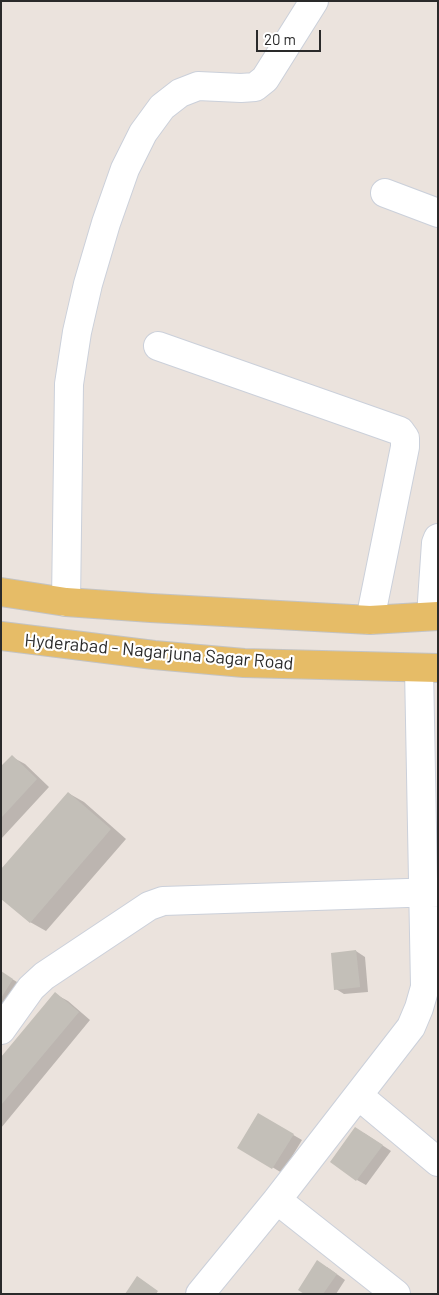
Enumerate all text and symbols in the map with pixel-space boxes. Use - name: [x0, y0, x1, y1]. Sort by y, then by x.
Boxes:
- scale bar: [259, 20, 324, 52]
- text: 20 m: [264, 30, 296, 48]
- street label: Hyderabad - Nagarjuna Sagar Road: [24, 629, 294, 675]

